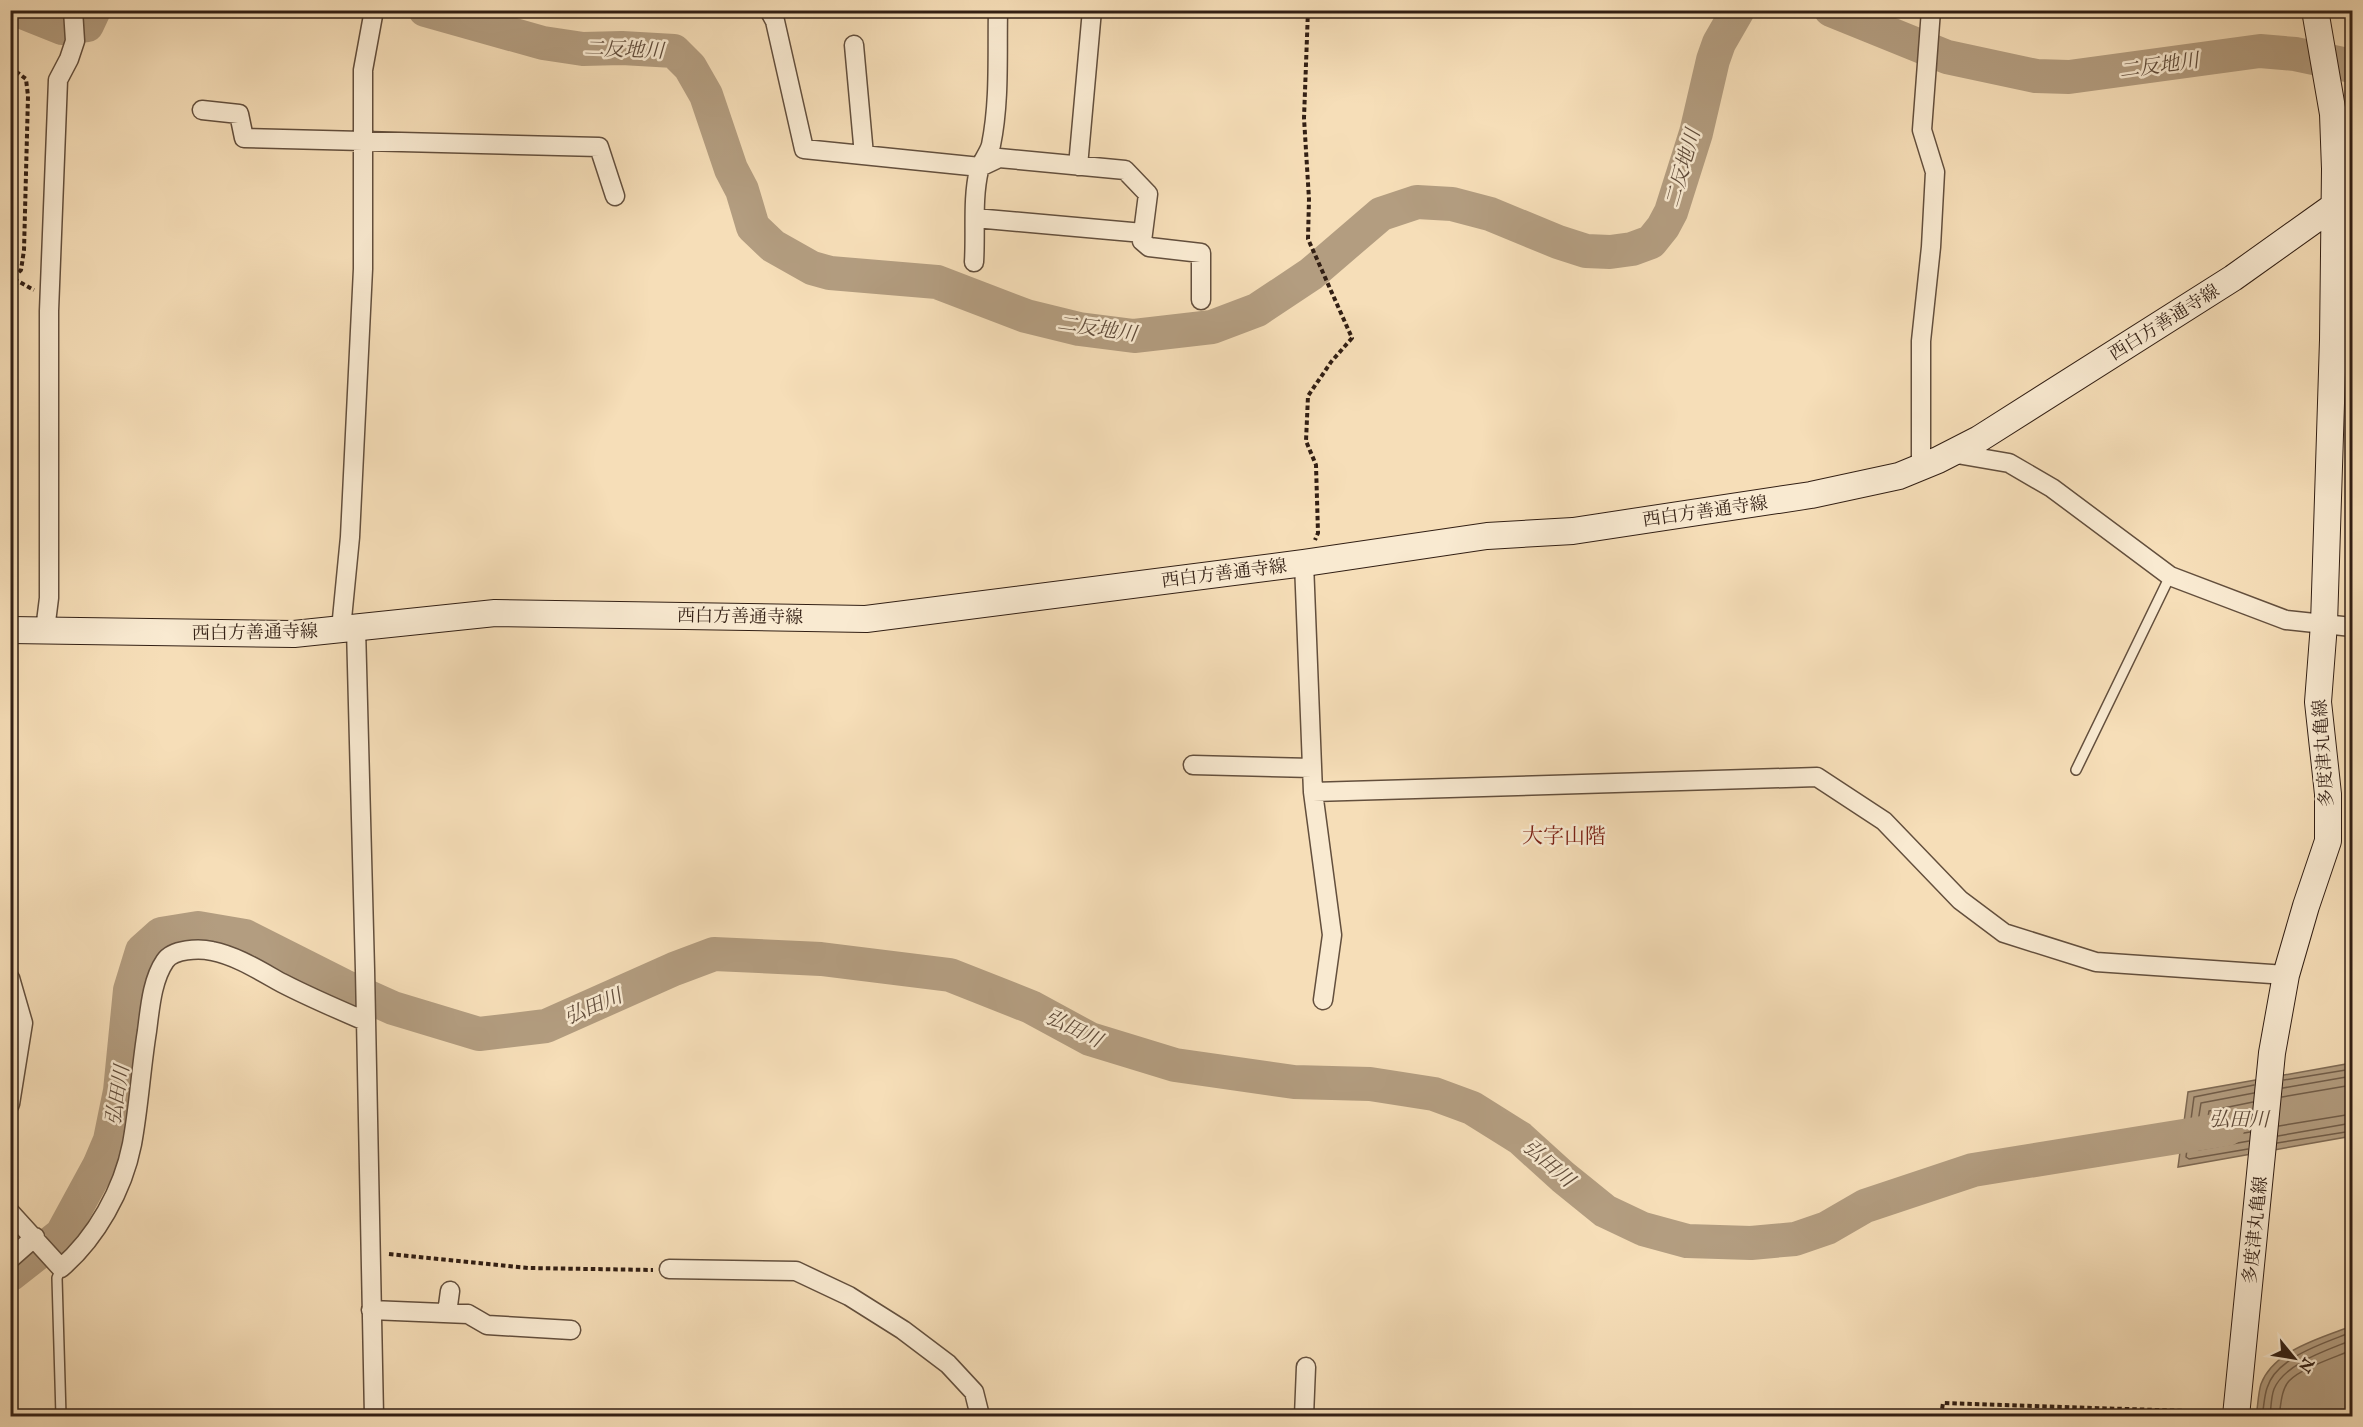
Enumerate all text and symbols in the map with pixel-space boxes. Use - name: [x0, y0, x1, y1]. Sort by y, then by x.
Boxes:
- water label: 二反地川: [584, 37, 666, 64]
- water label: 二反地川: [2118, 48, 2203, 84]
- water label: 二反地川: [1660, 125, 1707, 210]
- street label: 西白方善通寺線: [2105, 280, 2224, 366]
- water label: 二反地川: [1055, 312, 1140, 348]
- street label: 西白方善通寺線: [1641, 492, 1769, 533]
- street label: 西白方善通寺線: [1160, 555, 1288, 594]
- street label: 西白方善通寺線: [677, 605, 803, 630]
- street label: 西白方善通寺線: [192, 621, 318, 646]
- street label: 多度津丸亀線: [2309, 698, 2340, 808]
- district label: 大字山階: [1522, 824, 1606, 851]
- water label: 弘田川: [561, 983, 628, 1031]
- water label: 弘田川: [1041, 1005, 1108, 1055]
- water label: 弘田川: [101, 1062, 136, 1127]
- water label: 弘田川: [2209, 1108, 2271, 1133]
- water label: 弘田川: [1517, 1135, 1580, 1195]
- street label: 多度津丸亀線: [2239, 1175, 2274, 1285]
- north arrow: [2264, 1328, 2324, 1388]
- text: N: [2293, 1353, 2318, 1376]

